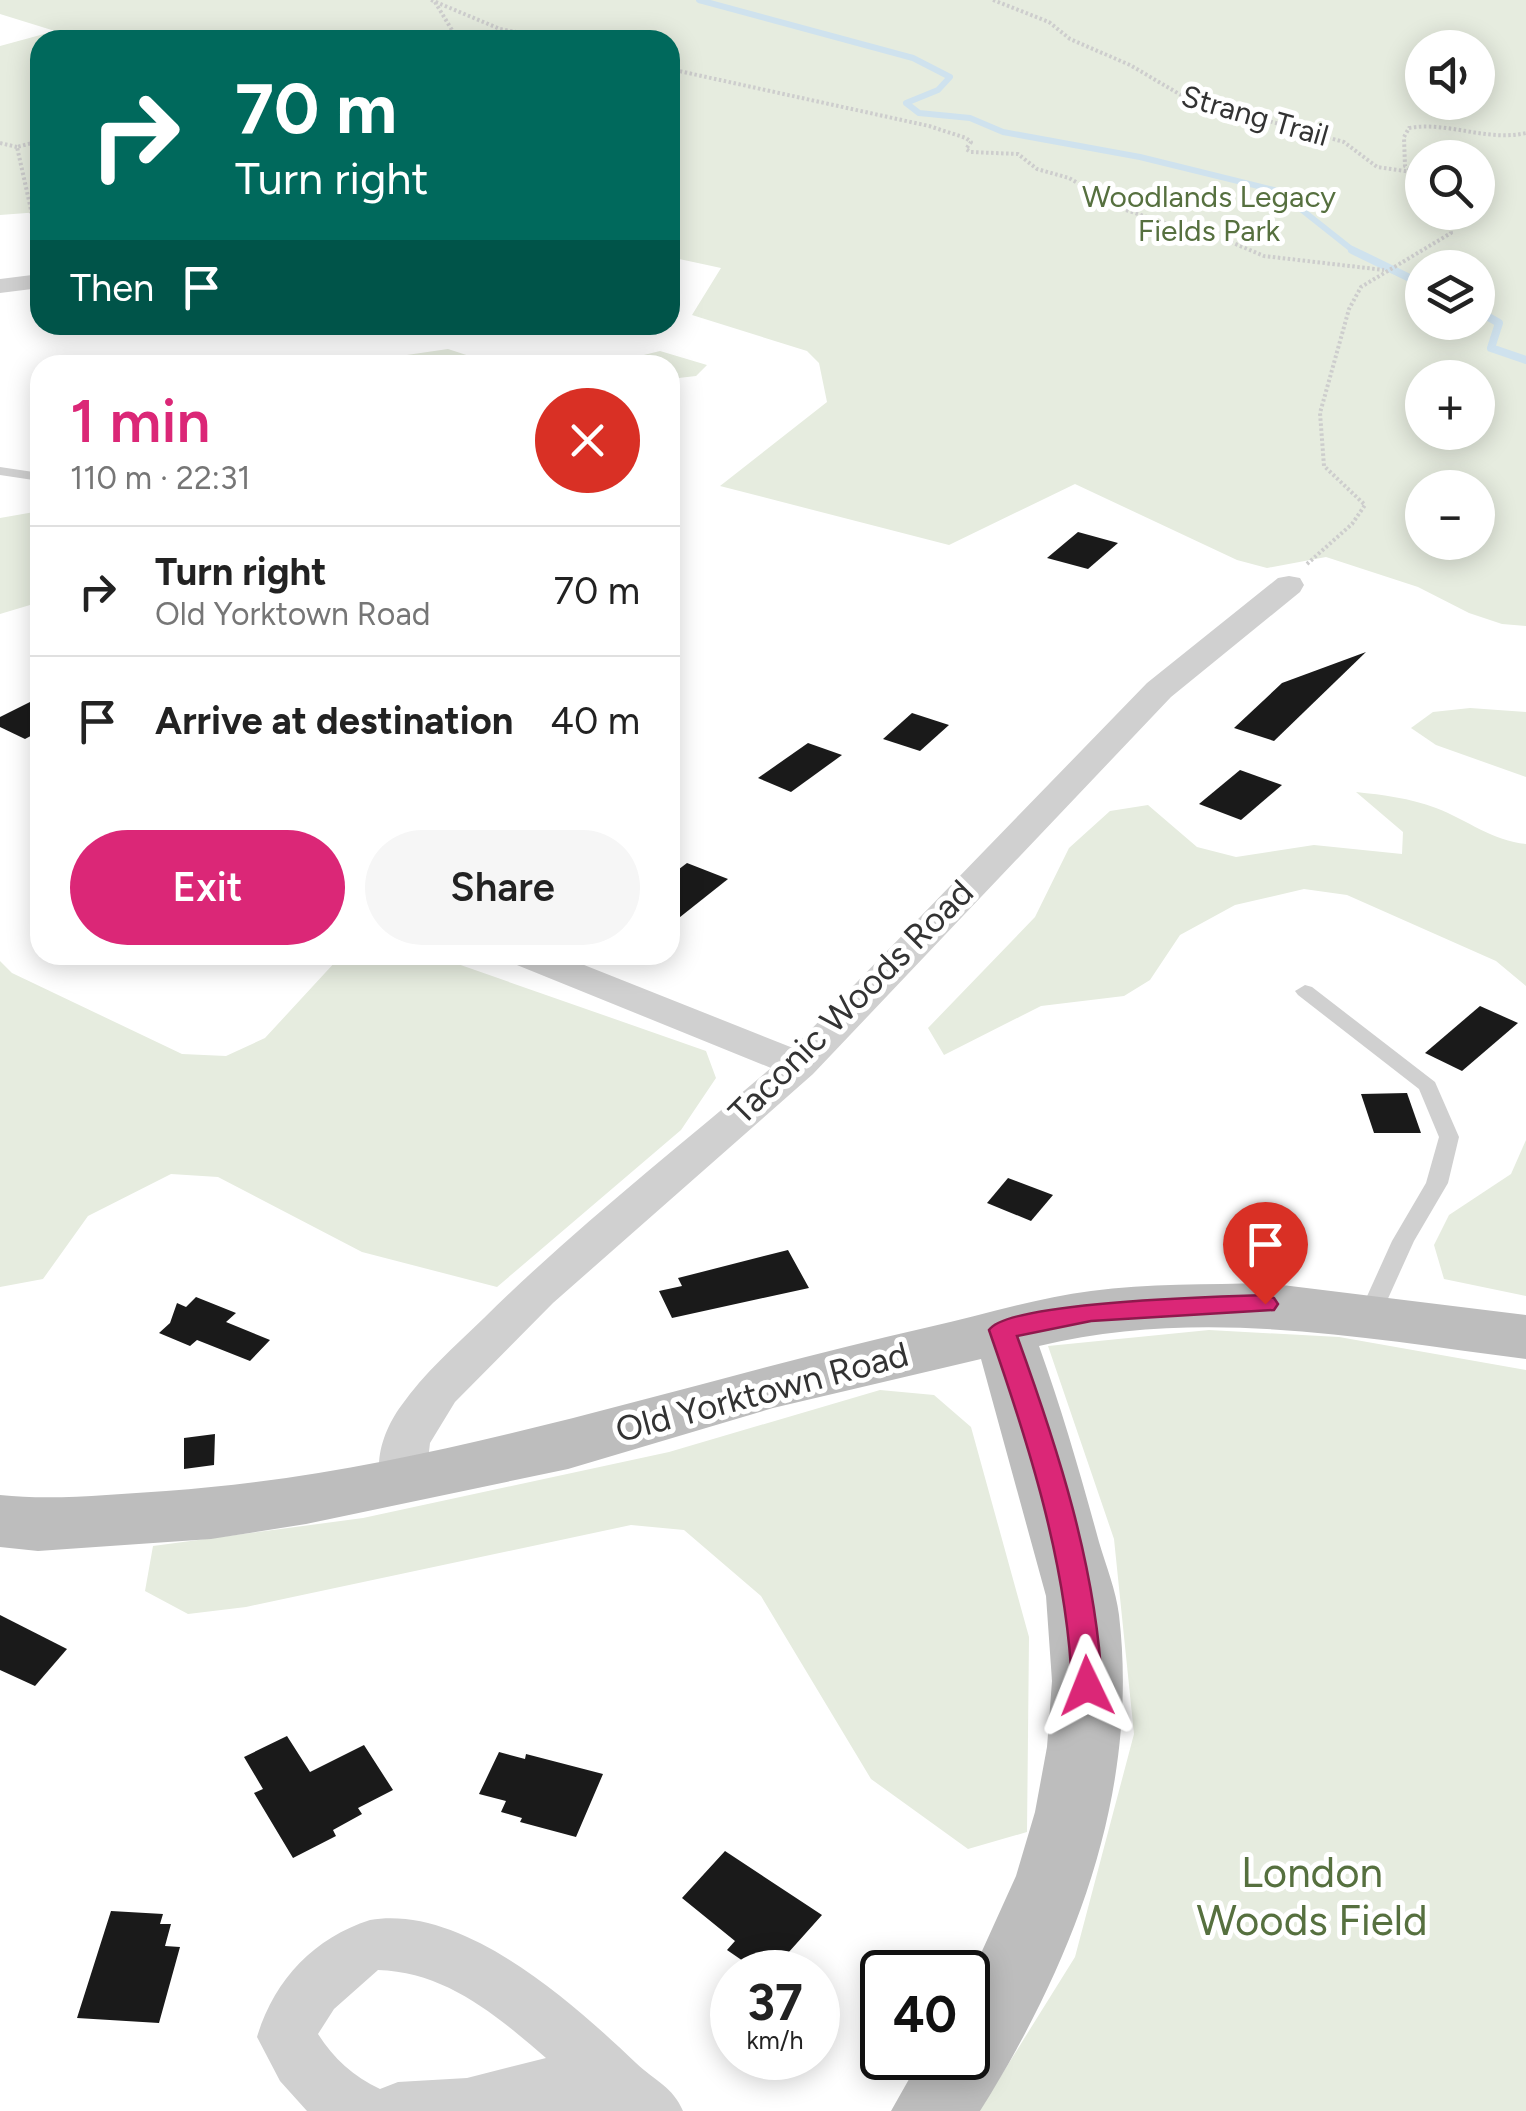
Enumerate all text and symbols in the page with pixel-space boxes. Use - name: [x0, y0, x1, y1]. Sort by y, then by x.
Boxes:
- map controls: [1405, 30, 1495, 560]
- button: sound: [1405, 30, 1495, 120]
- text: 70 m: [235, 66, 397, 151]
- icon: right: [70, 70, 200, 200]
- street label: Strang Trail: [1177, 77, 1333, 154]
- button: search: [1405, 140, 1495, 230]
- text: Turn right: [235, 151, 428, 205]
- park label: Woodlands Legacy Fields Park: [1082, 178, 1336, 249]
- button: layers: [1405, 250, 1495, 340]
- icon: arrive: [174, 260, 229, 315]
- text: Then: [70, 265, 154, 311]
- button: +: [1405, 360, 1495, 450]
- text: 1 min: [70, 385, 210, 457]
- button: close: [535, 388, 640, 493]
- text: 110 m · 22:31: [70, 459, 251, 497]
- button: −: [1405, 470, 1495, 560]
- text: Turn right: [155, 549, 327, 595]
- icon: right: [70, 564, 125, 619]
- text: 70 m: [554, 568, 640, 614]
- text: Old Yorktown Road: [155, 595, 431, 633]
- icon: arrive: [70, 694, 125, 749]
- text: Arrive at destination: [155, 698, 513, 744]
- text: 40 m: [550, 698, 640, 744]
- button: Exit: [70, 830, 345, 945]
- button: Share: [365, 830, 640, 945]
- street label: Taconic Woods Road: [720, 871, 982, 1133]
- pin: [1223, 1202, 1308, 1305]
- icon: arrive: [1238, 1217, 1293, 1272]
- street label: Old Yorktown Road: [611, 1333, 913, 1451]
- position arrow: [1035, 1634, 1139, 1738]
- park label: London Woods Field: [1196, 1847, 1428, 1946]
- speed limit sign: 40: [860, 1950, 990, 2080]
- text: 37: [747, 1972, 803, 2033]
- text: km/h: [746, 2025, 804, 2055]

